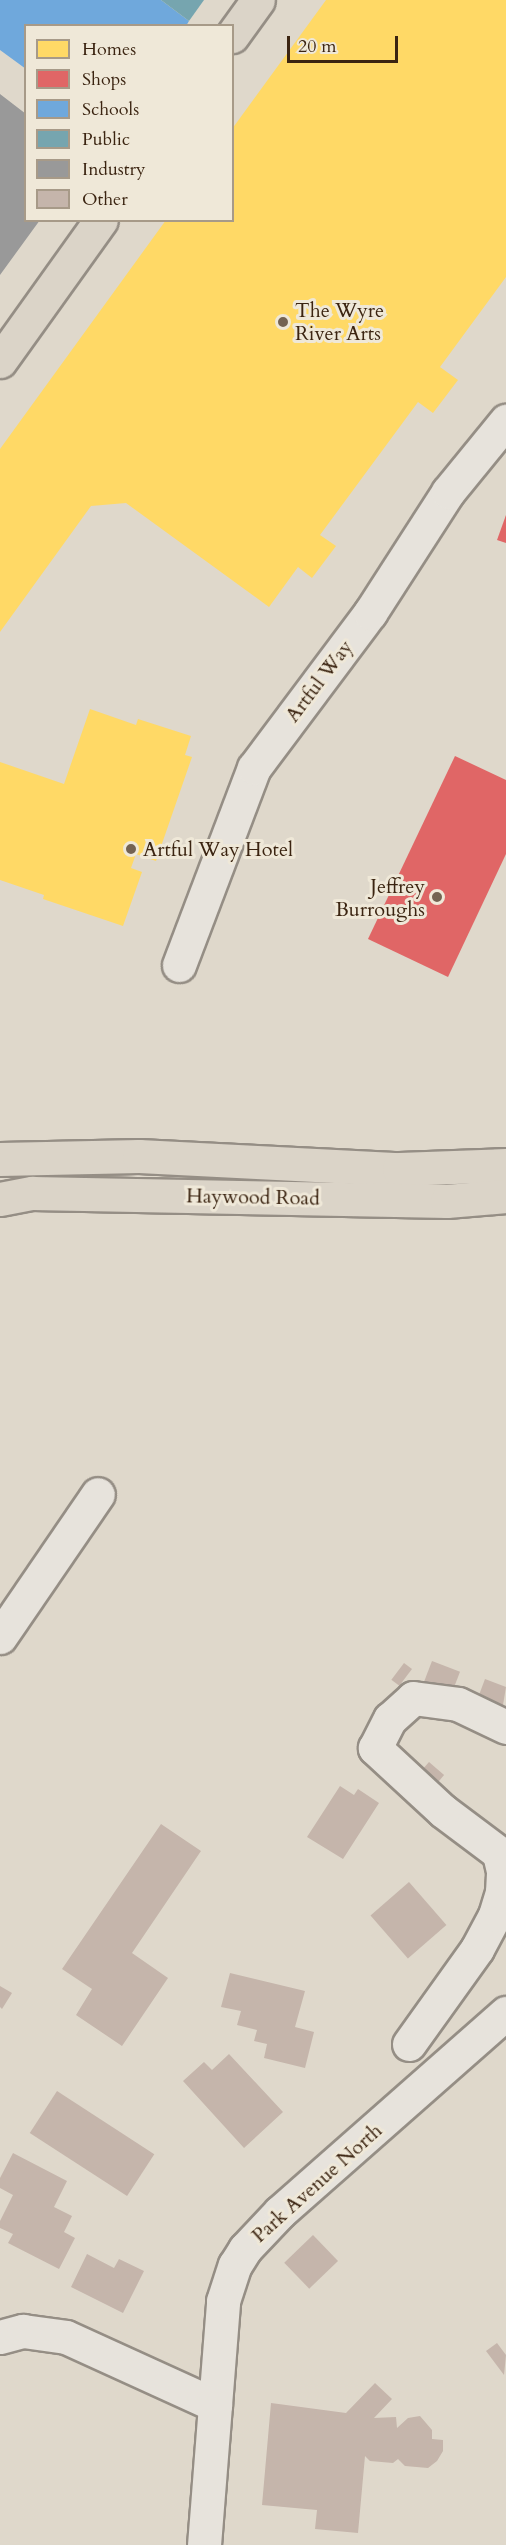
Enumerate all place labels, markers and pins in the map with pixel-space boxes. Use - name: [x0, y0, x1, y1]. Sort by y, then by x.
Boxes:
- place label: The Wyre River Arts: [295, 298, 384, 345]
- marker: The Wyre River Arts: [276, 315, 290, 329]
- place label: Artful Way Hotel: [143, 837, 293, 861]
- marker: Artful Way Hotel: [124, 842, 138, 856]
- place label: Jeffrey Burroughs: [335, 874, 425, 921]
- marker: Jeffrey Burroughs: [430, 890, 444, 904]

